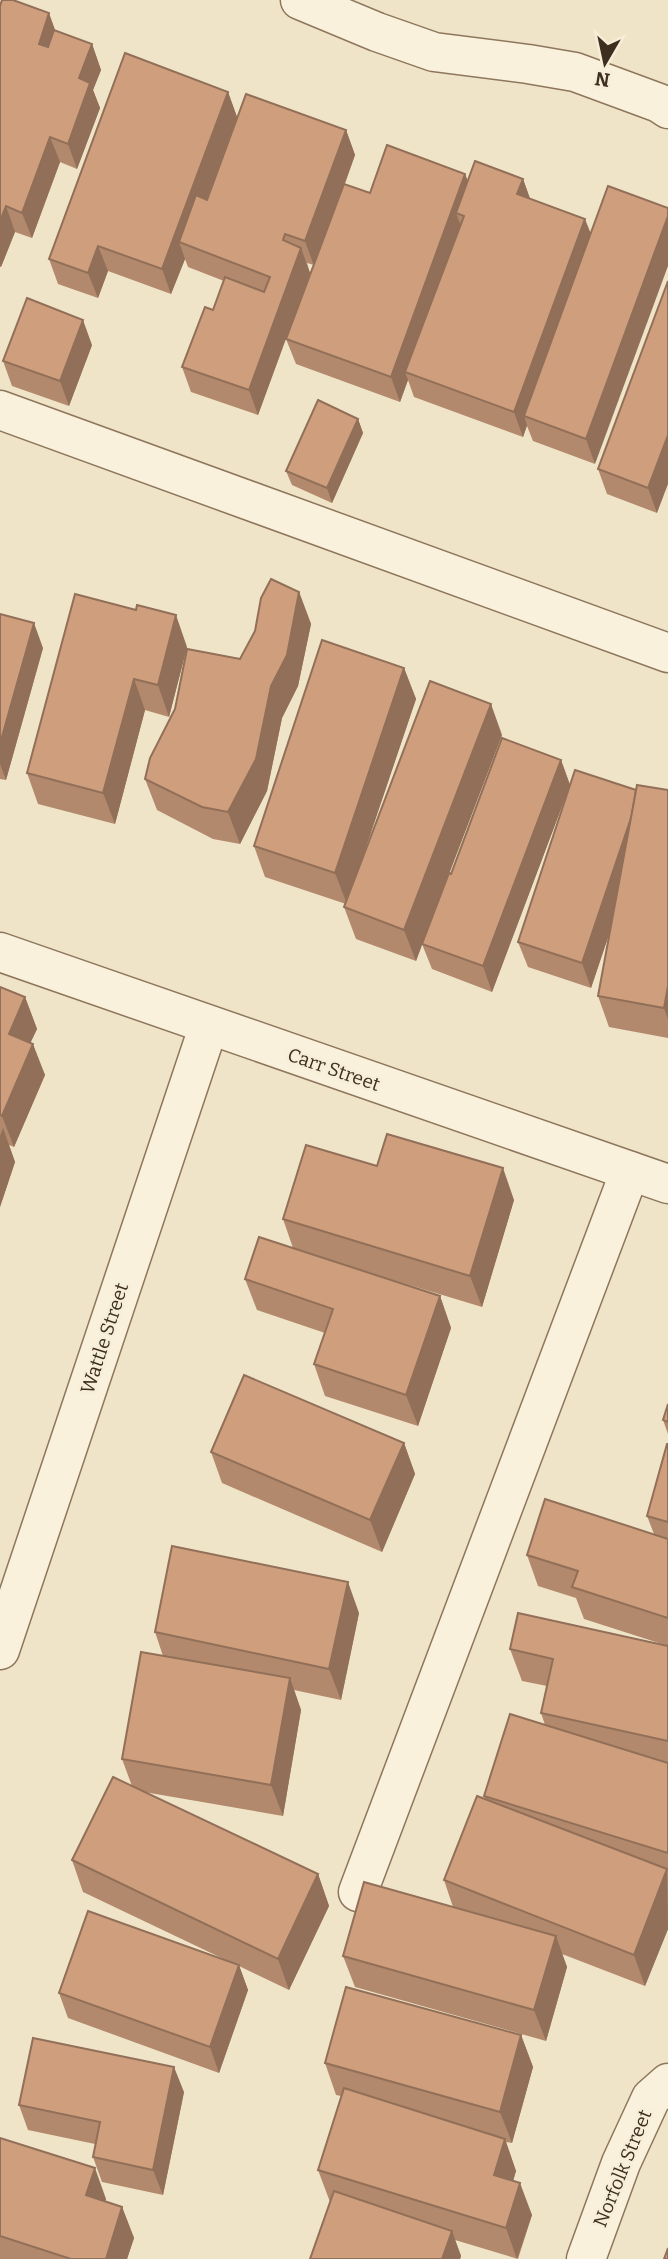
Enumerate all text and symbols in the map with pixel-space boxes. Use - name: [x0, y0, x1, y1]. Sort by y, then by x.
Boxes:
- north arrow: [570, 28, 640, 98]
- text: N: [593, 67, 611, 92]
- street label: Carr Street: [285, 1043, 383, 1096]
- street label: Wattle Street: [76, 1280, 133, 1396]
- street label: Norfolk Street: [588, 2106, 657, 2230]

